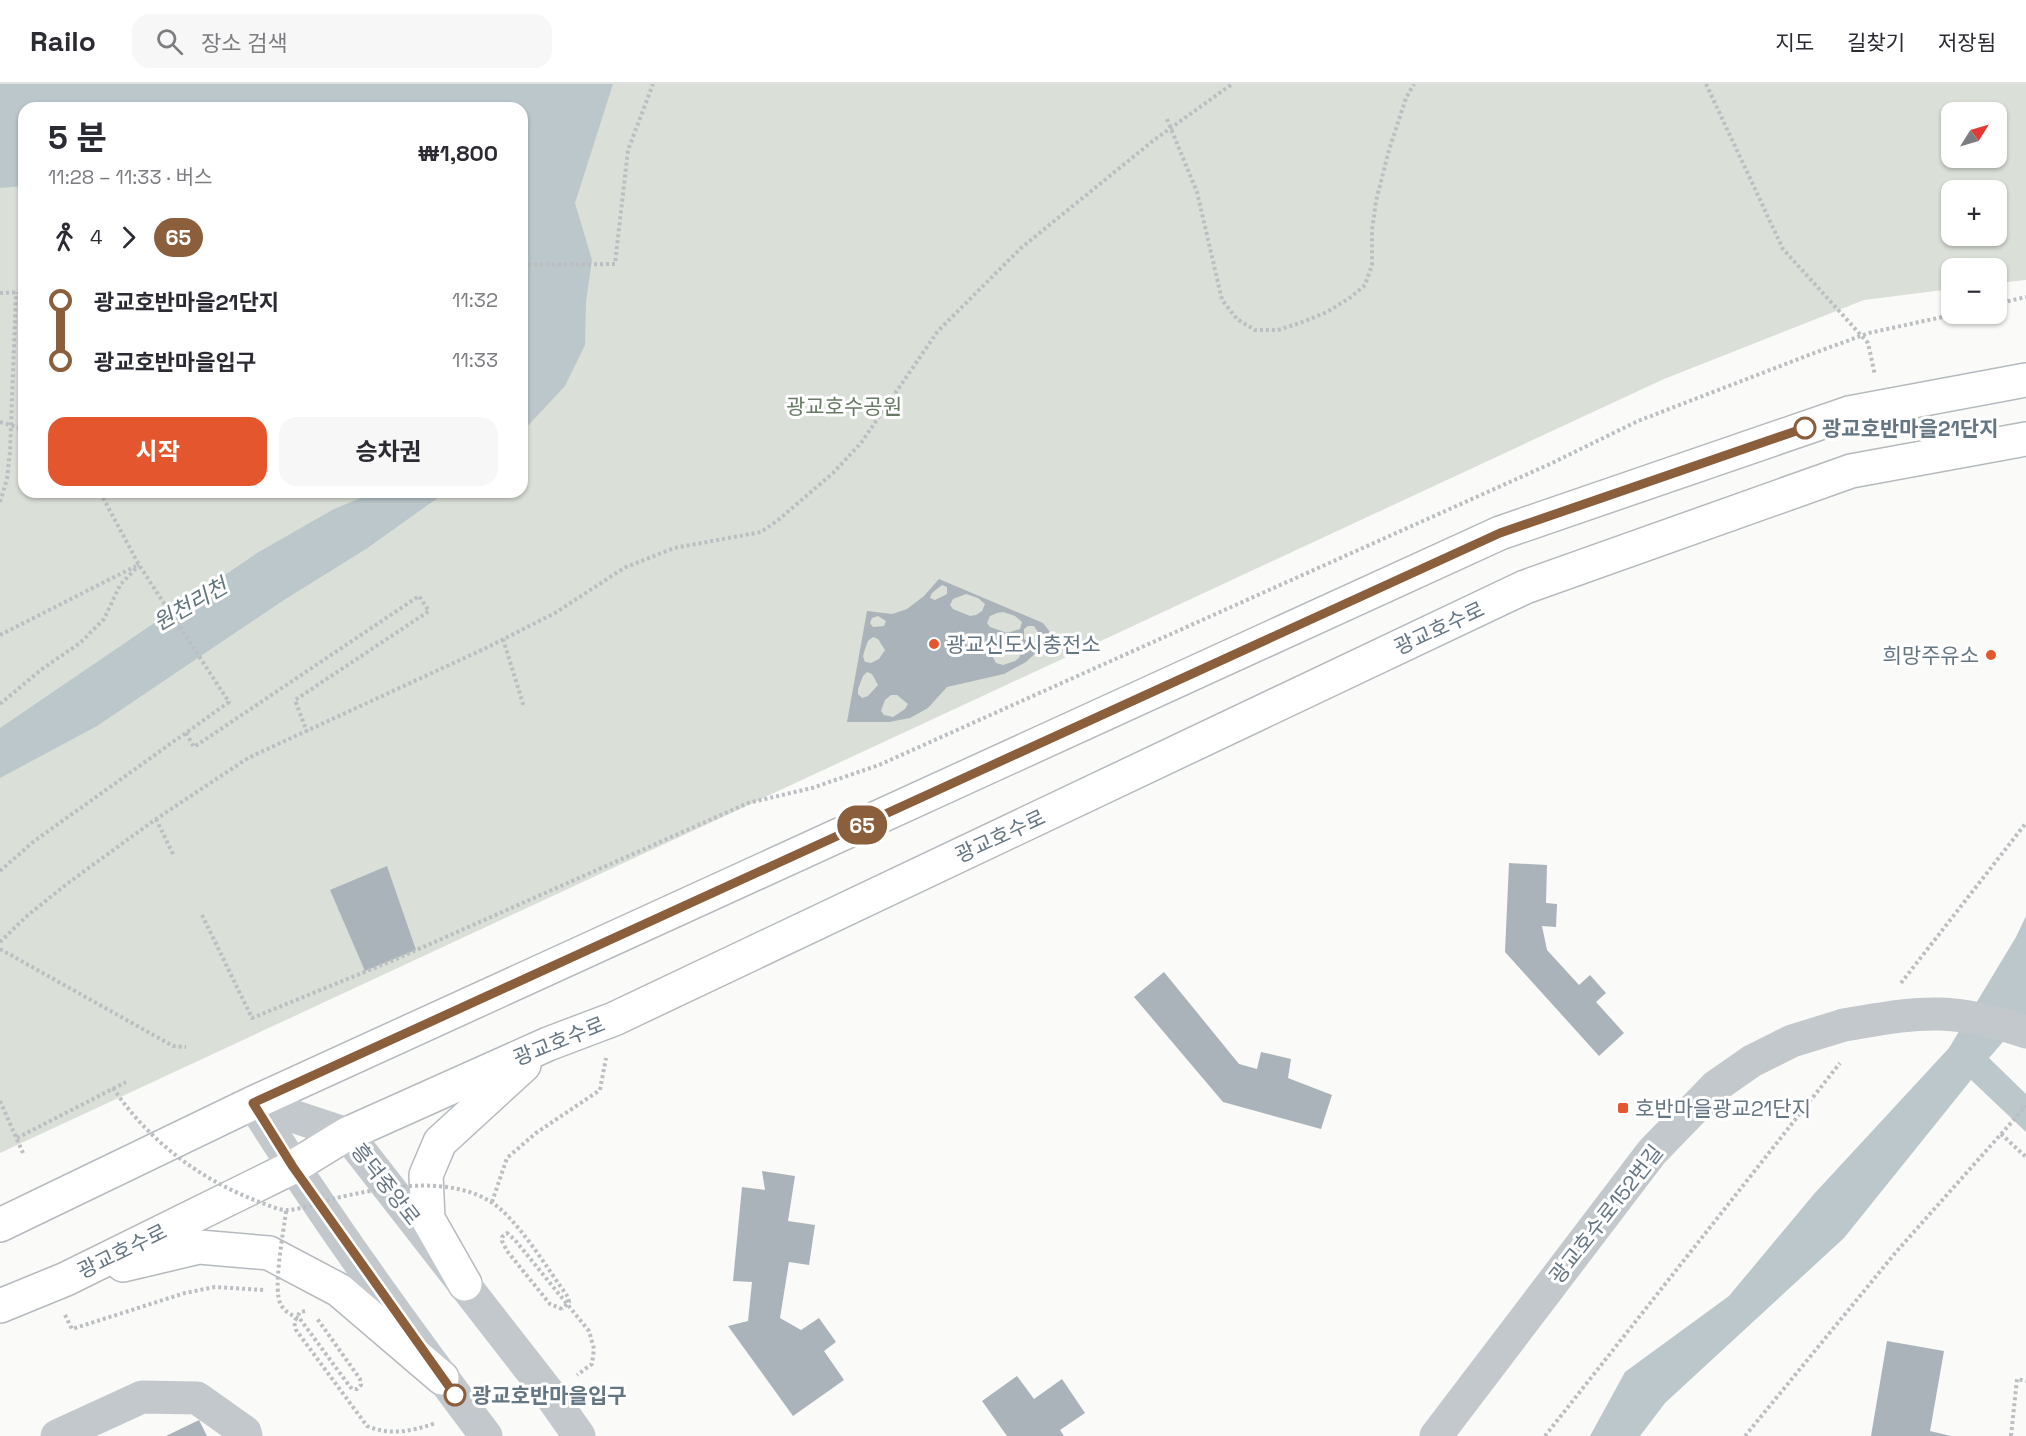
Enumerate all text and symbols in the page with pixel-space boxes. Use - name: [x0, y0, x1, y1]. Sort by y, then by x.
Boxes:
- search box: [132, 14, 552, 68]
- text: Railo: [30, 23, 96, 59]
- icon: search: [153, 25, 186, 58]
- text: 장소 검색: [201, 29, 288, 57]
- text: 지도: [1775, 29, 1814, 56]
- text: 길찾기: [1847, 29, 1905, 56]
- text: 저장됨: [1938, 29, 1996, 56]
- north arrow: [1941, 102, 2007, 168]
- map controls: [1941, 102, 2007, 324]
- text: 5 분: [48, 117, 107, 159]
- text: ₩1,800: [417, 139, 498, 167]
- text: 11:28 – 11:33 · 버스: [48, 164, 212, 190]
- button: +: [1941, 180, 2007, 246]
- icon: walk: [48, 221, 81, 254]
- icon: forward: [112, 221, 145, 254]
- text: 4: [90, 224, 103, 250]
- text: 65: [166, 224, 191, 251]
- button: −: [1941, 258, 2007, 324]
- text: 11:32: [452, 287, 498, 313]
- text: 광교호반마을21단지: [94, 288, 279, 316]
- text: 11:33: [452, 347, 498, 373]
- text: 광교호반마을입구: [94, 348, 256, 376]
- park label: 광교호수공원: [786, 393, 902, 420]
- place label: 광교호반마을21단지: [1822, 415, 1999, 442]
- button: 시작: [48, 417, 267, 486]
- button: 승차권: [279, 417, 498, 486]
- marker: 광교호반마을21단지: [1794, 417, 1816, 439]
- water label: 원천리천: [148, 570, 234, 636]
- street label: 광교호수로: [1390, 595, 1488, 661]
- place label: 광교신도시충전소: [946, 631, 1101, 658]
- marker: 광교신도시충전소: [927, 637, 941, 651]
- place label: 희망주유소: [1882, 642, 1979, 669]
- marker: 희망주유소: [1984, 648, 1998, 662]
- street label: 광교호수로: [951, 803, 1049, 869]
- line badge: 65: [835, 806, 889, 844]
- text: 65: [849, 812, 875, 839]
- street label: 광교호수로: [509, 1010, 609, 1072]
- place label: 호반마을광교21단지: [1635, 1095, 1811, 1122]
- marker: 호반마을광교21단지: [1616, 1101, 1630, 1115]
- street label: 흥덕중앙로: [346, 1138, 426, 1230]
- street label: 광교호수로152번길: [1543, 1139, 1669, 1289]
- street label: 광교호수로: [73, 1218, 171, 1284]
- place label: 광교호반마을입구: [472, 1382, 627, 1409]
- marker: 광교호반마을입구: [444, 1384, 466, 1406]

